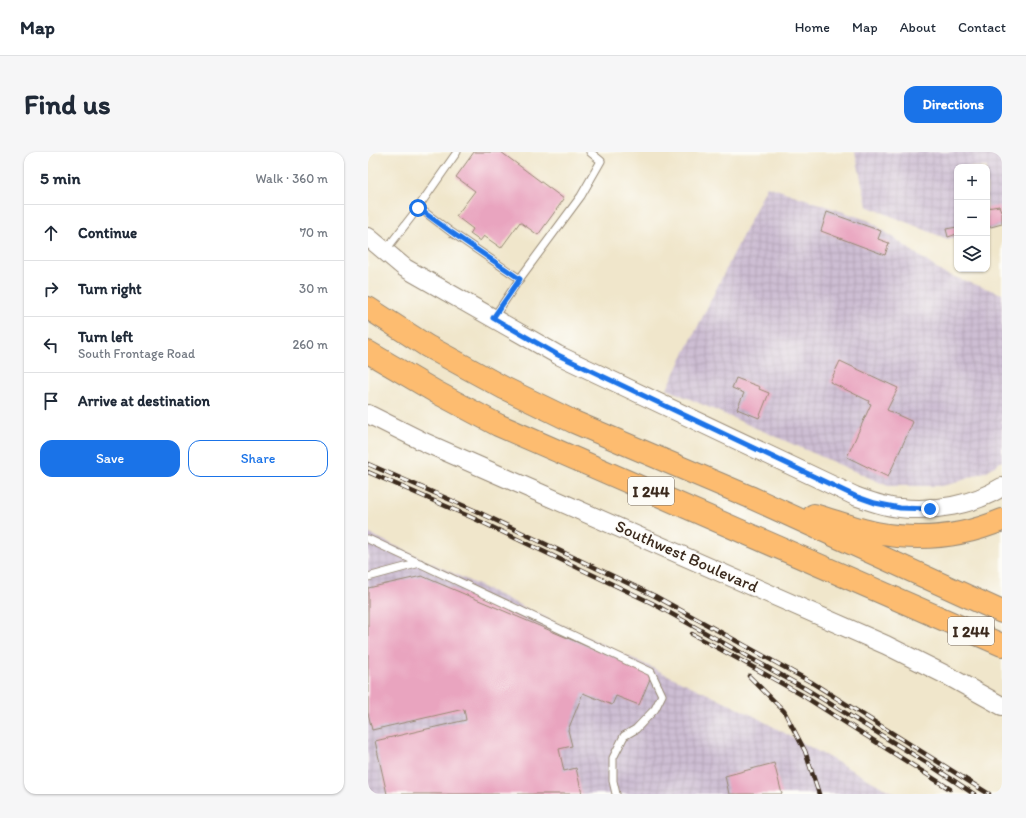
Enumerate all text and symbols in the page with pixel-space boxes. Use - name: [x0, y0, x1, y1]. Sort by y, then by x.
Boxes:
- text: Map: [20, 16, 55, 39]
- text: Home: [795, 19, 830, 36]
- text: Map: [852, 19, 878, 36]
- text: About: [900, 19, 936, 36]
- text: Contact: [958, 19, 1006, 36]
- button: Directions: [904, 86, 1002, 123]
- text: Find us: [24, 87, 111, 121]
- map controls: [954, 164, 990, 272]
- button: +: [954, 164, 990, 200]
- text: 5 min: [40, 168, 80, 188]
- text: Walk · 360 m: [255, 171, 328, 186]
- route start: [409, 199, 427, 217]
- button: −: [954, 200, 990, 236]
- icon: ahead: [40, 222, 62, 244]
- text: Continue: [78, 224, 137, 242]
- text: 70 m: [300, 225, 328, 240]
- button: layers: [954, 236, 990, 272]
- icon: right: [40, 278, 62, 300]
- text: Turn right: [78, 280, 142, 298]
- text: 30 m: [299, 281, 328, 296]
- text: Turn left: [78, 328, 133, 346]
- icon: left: [40, 334, 62, 356]
- text: 260 m: [292, 337, 328, 352]
- text: South Frontage Road: [78, 346, 195, 361]
- icon: arrive: [40, 390, 62, 412]
- text: Arrive at destination: [78, 392, 210, 410]
- button: Save: [40, 440, 180, 477]
- button: Share: [188, 440, 328, 477]
- road number: I 244: [628, 477, 674, 505]
- route end: [921, 500, 939, 518]
- street label: Southwest Boulevard: [612, 515, 762, 597]
- road number: I 244: [948, 617, 994, 645]

